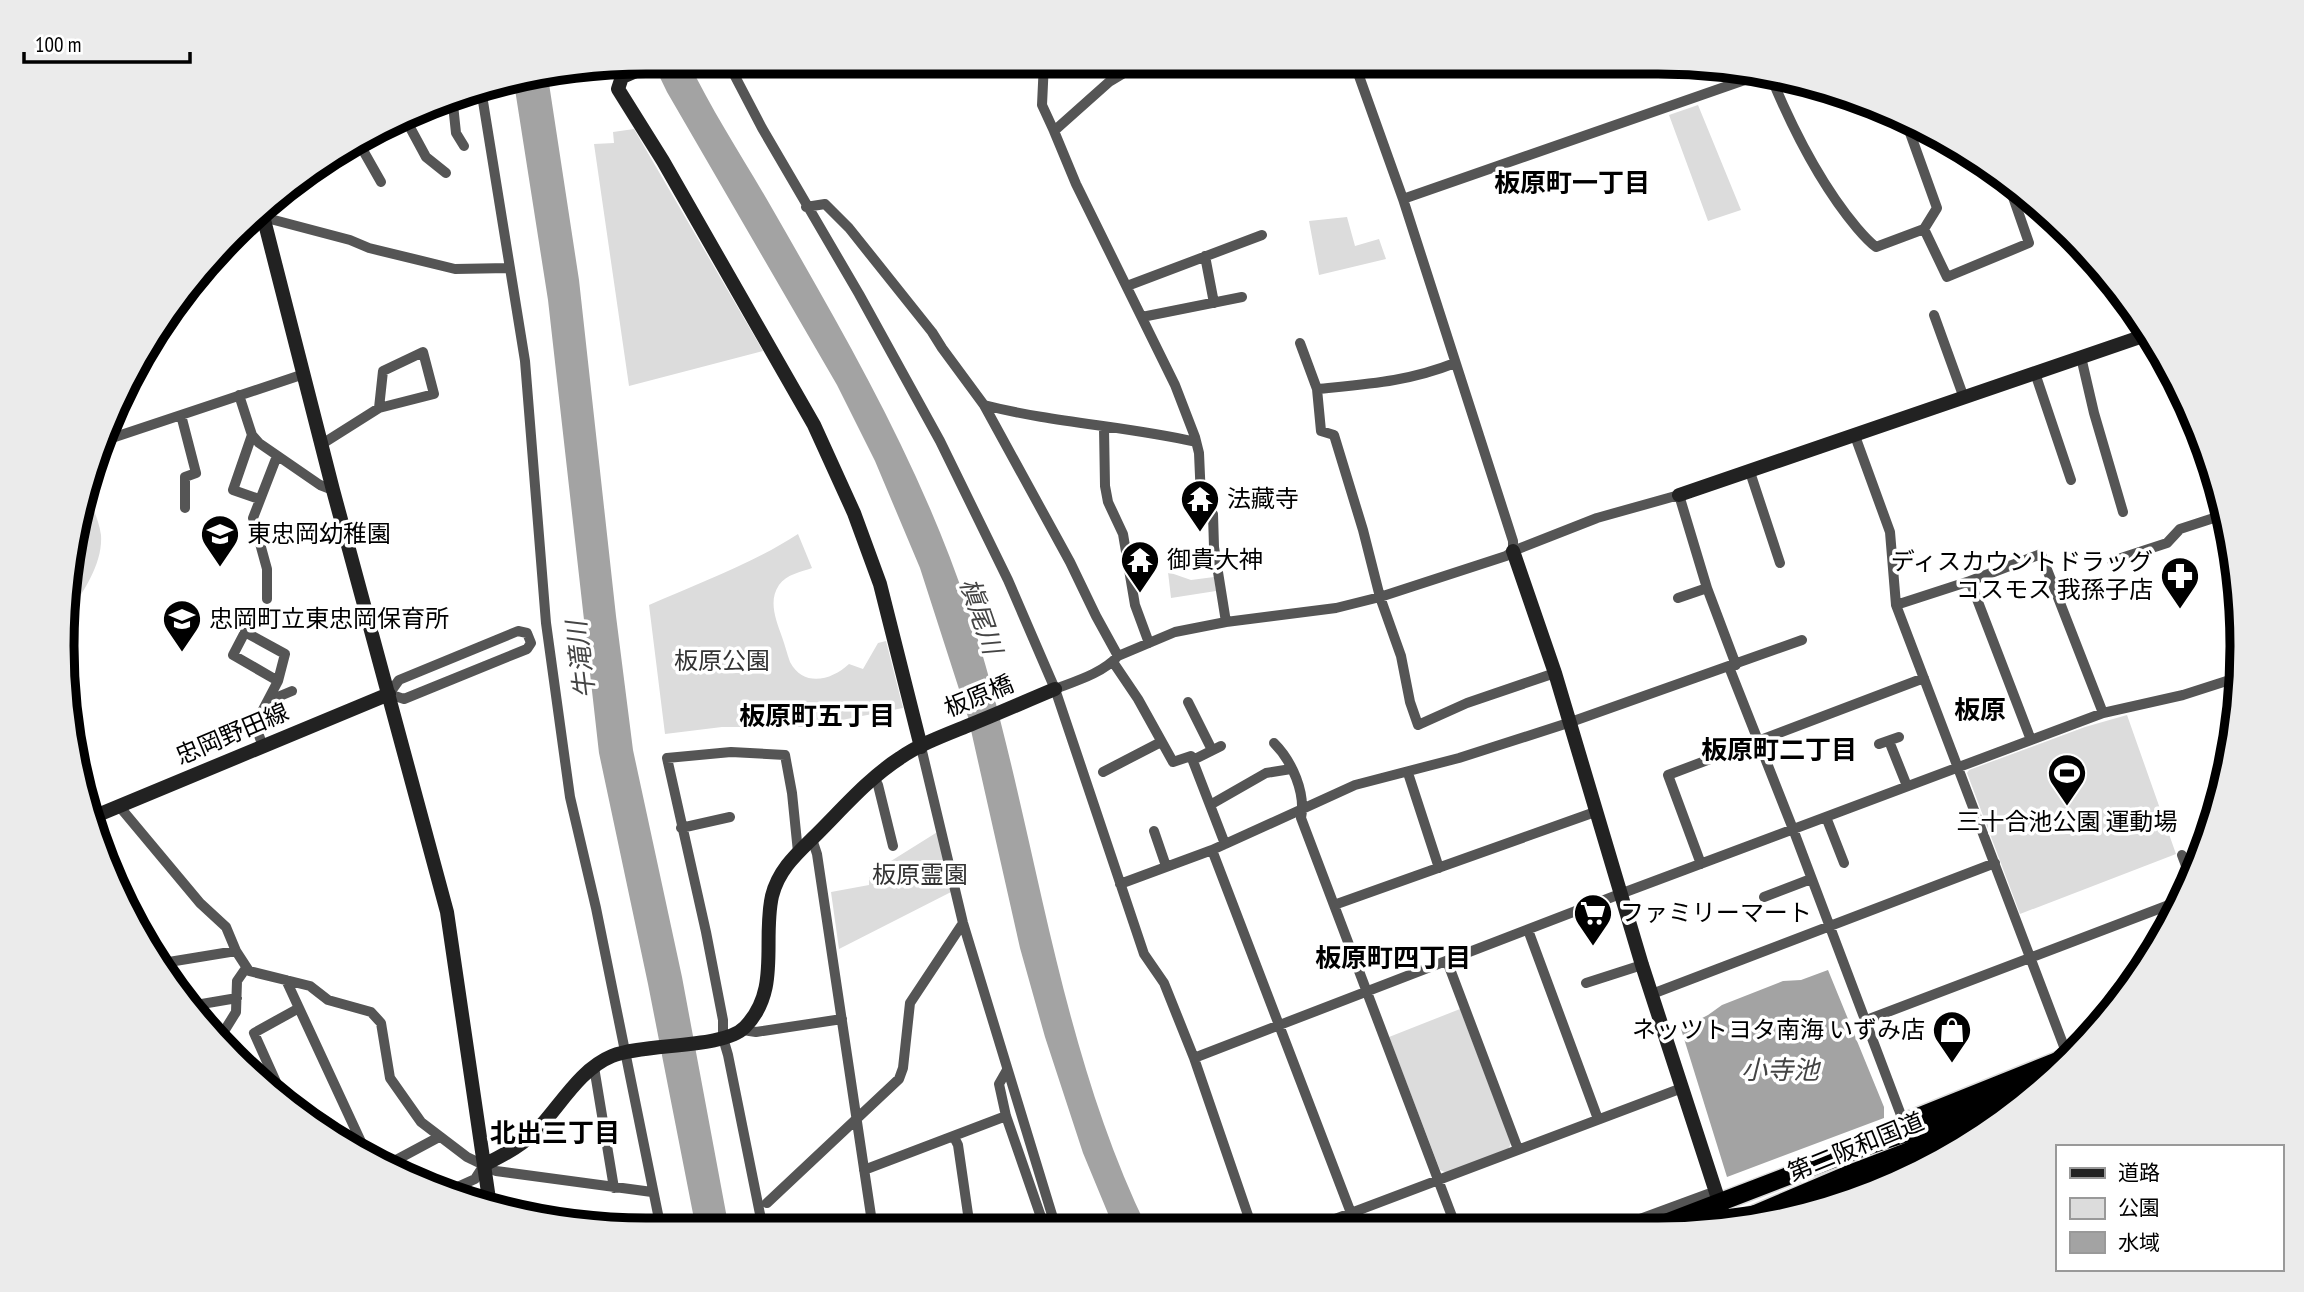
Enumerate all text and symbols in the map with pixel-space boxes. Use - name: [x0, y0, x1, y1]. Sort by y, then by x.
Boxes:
- scale bar: [24, 21, 191, 65]
- text: 100 m: [35, 31, 81, 58]
- district label: 板原町一丁目: [1494, 166, 1650, 199]
- temple icon: 法藏寺: [1179, 478, 1221, 533]
- place label: 法藏寺: [1227, 483, 1299, 514]
- school or university icon: 東忠岡幼稚園: [199, 513, 241, 568]
- place label: 東忠岡幼稚園: [247, 518, 391, 549]
- temple icon: 御貴大神: [1119, 539, 1161, 594]
- place label: 御貴大神: [1167, 544, 1263, 575]
- place label: ディスカウントドラッグ コスモス 我孫子店: [1891, 546, 2153, 605]
- pharmacy icon: ディスカウントドラッグ コスモス 我孫子店: [2159, 555, 2201, 610]
- water label: 槇尾川: [953, 574, 1011, 661]
- school or university icon: 忠岡町立東忠岡保育所: [161, 598, 203, 653]
- place label: 忠岡町立東忠岡保育所: [209, 603, 449, 634]
- water label: 牛滝川: [559, 616, 602, 701]
- park label: 板原公園: [674, 645, 770, 676]
- street label: 板原橋: [940, 668, 1018, 723]
- district label: 板原: [1954, 693, 2006, 726]
- street label: 忠岡野田線: [171, 696, 293, 771]
- district label: 板原町五丁目: [739, 699, 895, 732]
- district label: 板原町二丁目: [1701, 733, 1857, 766]
- sports icon: 三十合池公園 運動場: [2046, 752, 2088, 807]
- place label: 三十合池公園 運動場: [1956, 806, 2178, 837]
- park label: 板原霊園: [872, 859, 968, 890]
- supermarket icon: ファミリーマート: [1572, 892, 1614, 947]
- place label: ファミリーマート: [1620, 897, 1812, 928]
- district label: 板原町四丁目: [1315, 941, 1471, 974]
- shop icon: ネッツトヨタ南海 いずみ店: [1931, 1009, 1973, 1064]
- place label: ネッツトヨタ南海 いずみ店: [1632, 1014, 1925, 1045]
- water label: 小寺池: [1741, 1053, 1822, 1086]
- street label: 第二阪和国道: [1783, 1105, 1928, 1188]
- district label: 北出三丁目: [490, 1116, 620, 1149]
- legend: [2056, 1145, 2283, 1271]
- text: 道路: [2118, 1159, 2160, 1186]
- text: 公園: [2118, 1194, 2160, 1221]
- text: 水域: [2118, 1229, 2160, 1256]

